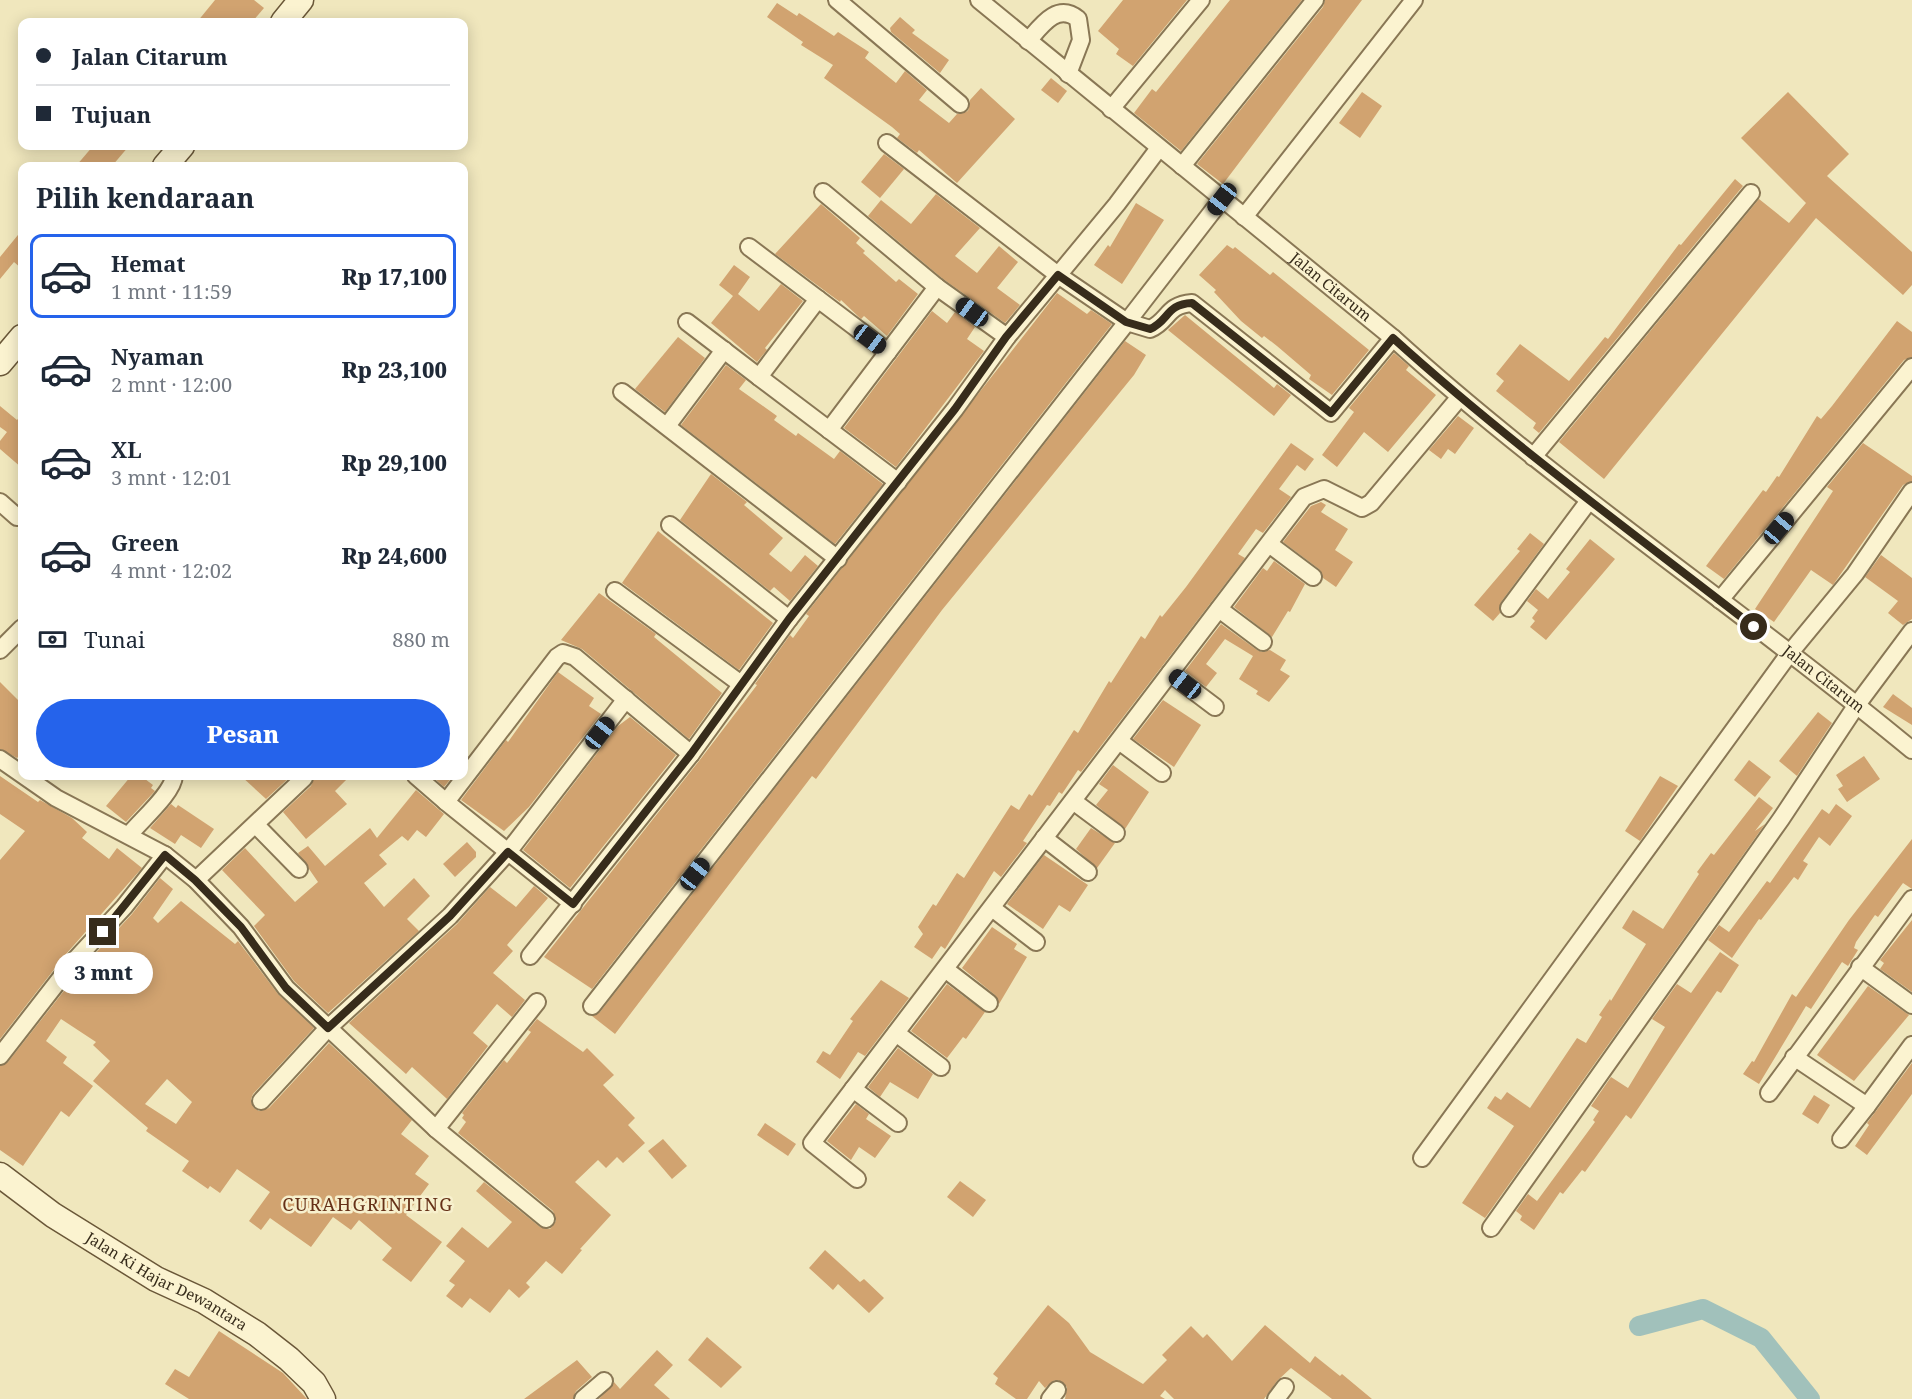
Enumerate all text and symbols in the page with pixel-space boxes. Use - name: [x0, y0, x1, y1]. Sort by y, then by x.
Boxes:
- text: Jalan Citarum: [72, 41, 228, 71]
- text: Tujuan: [72, 99, 151, 129]
- text: Pilih kendaraan: [36, 179, 255, 216]
- car: [1204, 179, 1240, 219]
- street label: Jalan Citarum: [1286, 247, 1376, 325]
- text: Hemat: [111, 248, 185, 278]
- icon: car: [39, 249, 93, 303]
- text: Rp 17,100: [341, 261, 447, 291]
- text: 1 mnt · 11:59: [111, 278, 232, 305]
- car: [952, 294, 992, 330]
- car: [850, 321, 890, 357]
- text: Nyaman: [111, 341, 204, 371]
- icon: car: [39, 342, 93, 396]
- text: Rp 23,100: [341, 354, 447, 384]
- text: 2 mnt · 12:00: [111, 371, 232, 398]
- text: XL: [111, 434, 142, 464]
- icon: car: [39, 435, 93, 489]
- text: Rp 29,100: [341, 447, 447, 477]
- text: 3 mnt · 12:01: [111, 464, 232, 491]
- car: [1761, 508, 1797, 548]
- text: Green: [111, 527, 179, 557]
- icon: car: [39, 528, 93, 582]
- text: Rp 24,600: [341, 540, 447, 570]
- text: 4 mnt · 12:02: [111, 557, 232, 584]
- route start: [1740, 613, 1767, 640]
- icon: cash: [36, 623, 69, 656]
- text: Tunai: [84, 624, 145, 654]
- text: 880 m: [392, 626, 450, 653]
- street label: Jalan Citarum: [1778, 639, 1869, 717]
- car: [1165, 666, 1205, 702]
- button: Pesan: [36, 699, 450, 768]
- car: [582, 713, 618, 753]
- car: [677, 854, 713, 894]
- route end: [89, 918, 116, 945]
- callout: 3 mnt: [54, 953, 152, 995]
- text: 3 mnt: [74, 959, 133, 986]
- district label: CURAHGRINTING: [282, 1192, 454, 1216]
- street label: Jalan Ki Hajar Dewantara: [81, 1226, 251, 1335]

